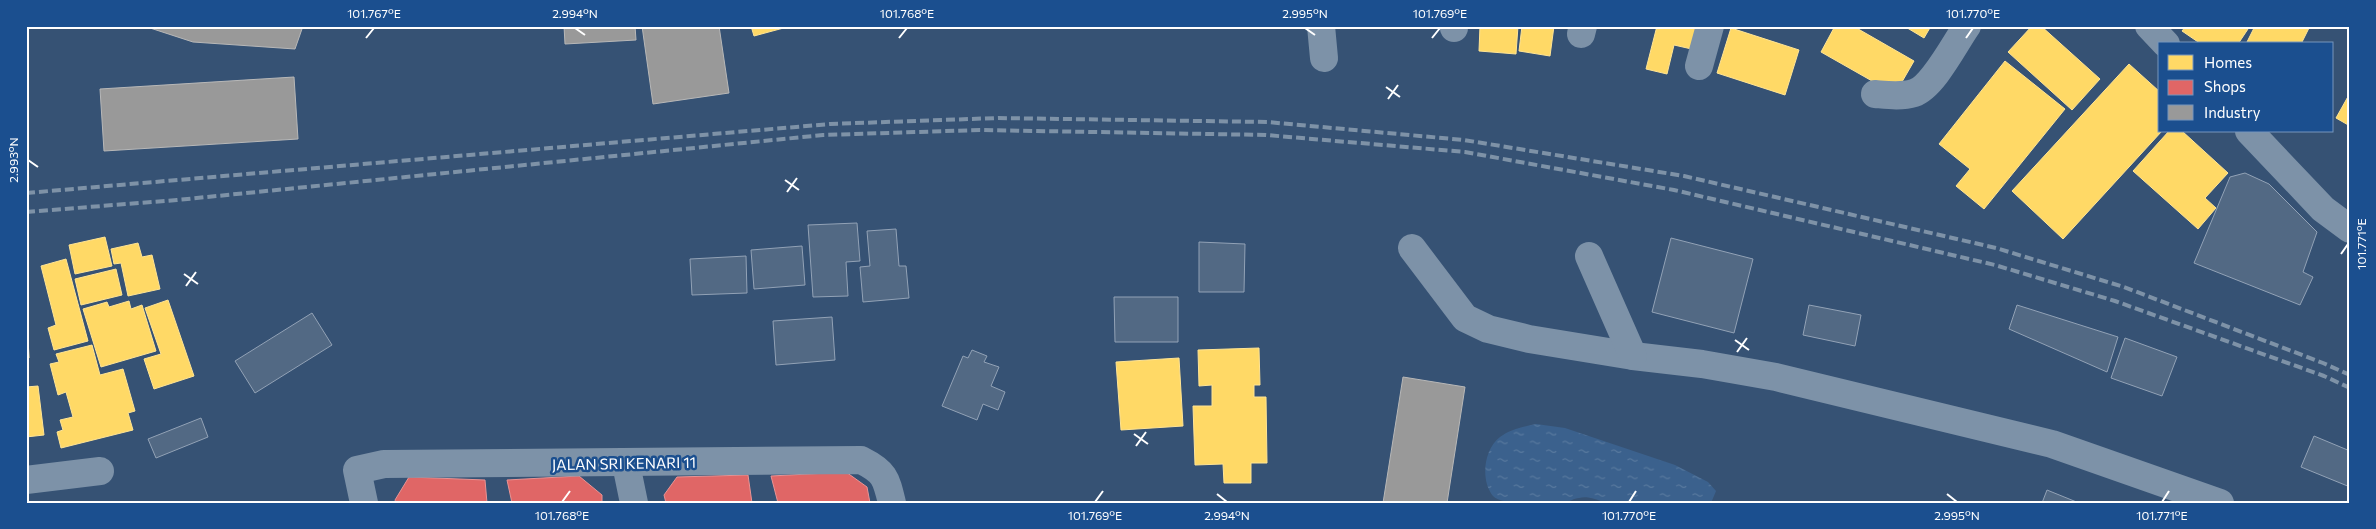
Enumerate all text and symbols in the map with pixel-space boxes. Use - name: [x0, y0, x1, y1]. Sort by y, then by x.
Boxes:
- text: 101.767°E: [347, 6, 401, 20]
- text: 2.994°N: [552, 6, 598, 20]
- text: 101.768°E: [880, 6, 934, 20]
- text: 2.995°N: [1282, 6, 1328, 20]
- text: 101.769°E: [1413, 6, 1467, 20]
- text: 101.770°E: [1946, 6, 2000, 20]
- legend: [2158, 42, 2334, 132]
- text: Homes: [2204, 53, 2252, 71]
- text: Shops: [2204, 77, 2246, 95]
- text: Industry: [2204, 103, 2261, 121]
- text: 2.993°N: [6, 137, 20, 183]
- text: 101.771°E: [2354, 218, 2368, 270]
- street label: JALAN SRI KENARI 11: [552, 453, 696, 473]
- text: 101.768°E: [535, 508, 589, 522]
- text: 101.769°E: [1068, 508, 1122, 522]
- text: 2.994°N: [1204, 508, 1250, 522]
- text: 101.770°E: [1602, 508, 1656, 522]
- text: 2.995°N: [1934, 508, 1980, 522]
- text: 101.771°E: [2136, 508, 2188, 522]

